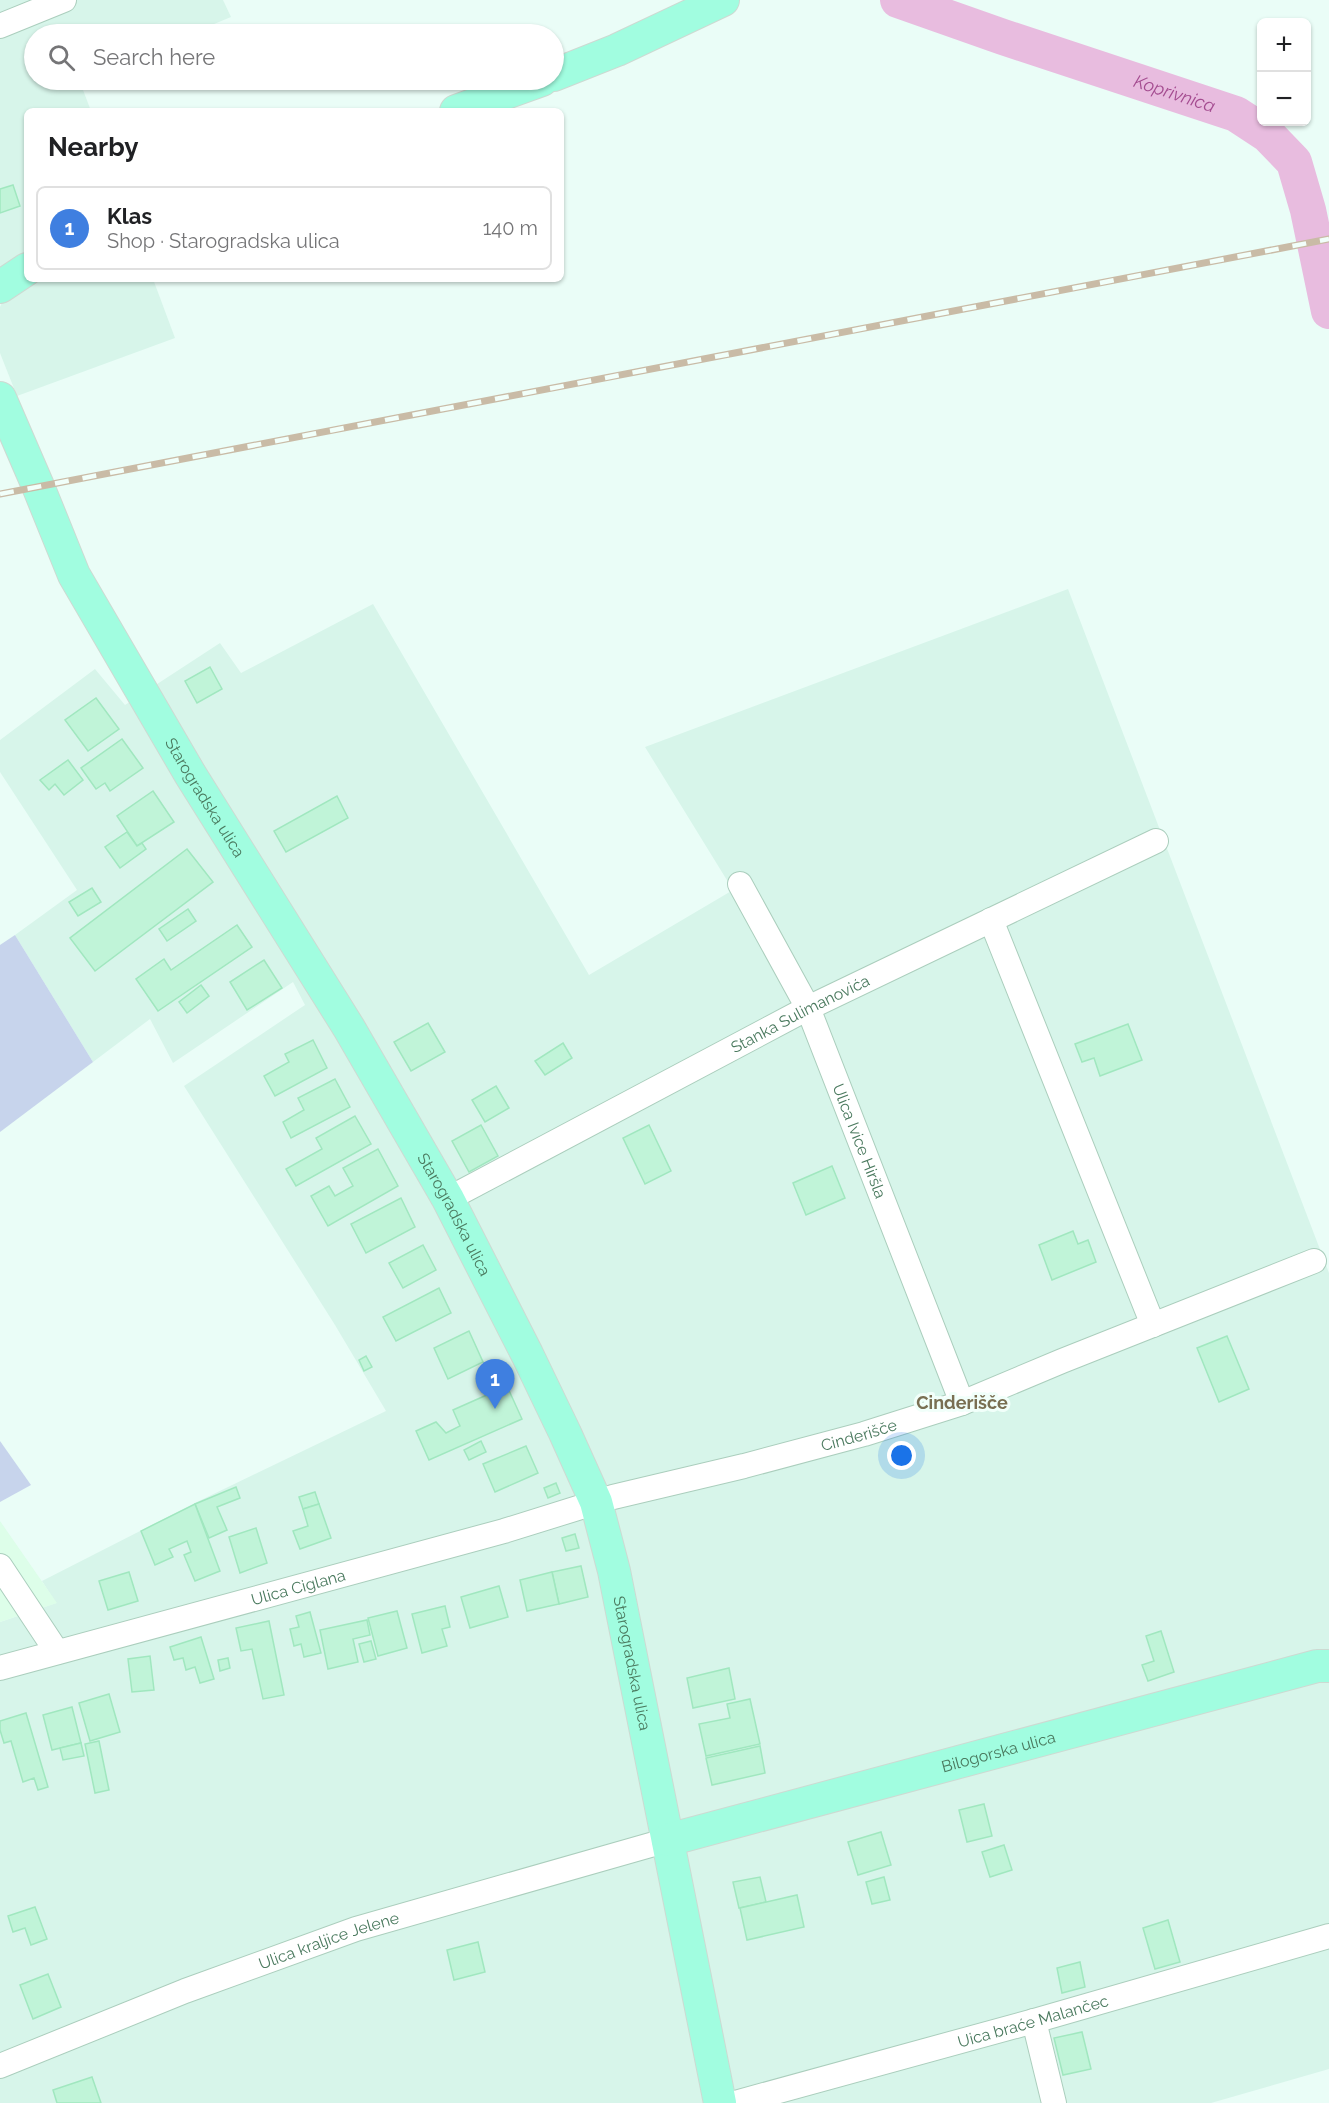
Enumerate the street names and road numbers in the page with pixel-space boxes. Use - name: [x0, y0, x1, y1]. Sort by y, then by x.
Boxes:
- street label: Starogradska ulica: [161, 734, 249, 861]
- street label: Stanka Sulimanovića: [728, 971, 873, 1057]
- street label: Ulica Ivice Hiršla: [828, 1081, 890, 1201]
- street label: Starogradska ulica: [413, 1150, 495, 1279]
- street label: Cinderišče: [819, 1415, 899, 1455]
- street label: Ulica Ciglana: [249, 1566, 348, 1609]
- street label: Starogradska ulica: [609, 1594, 655, 1732]
- street label: Bilogorska ulica: [939, 1728, 1057, 1776]
- street label: Ulica kraljice Jelene: [256, 1908, 401, 1974]
- street label: Uica braće Malančec: [956, 1991, 1111, 2051]

